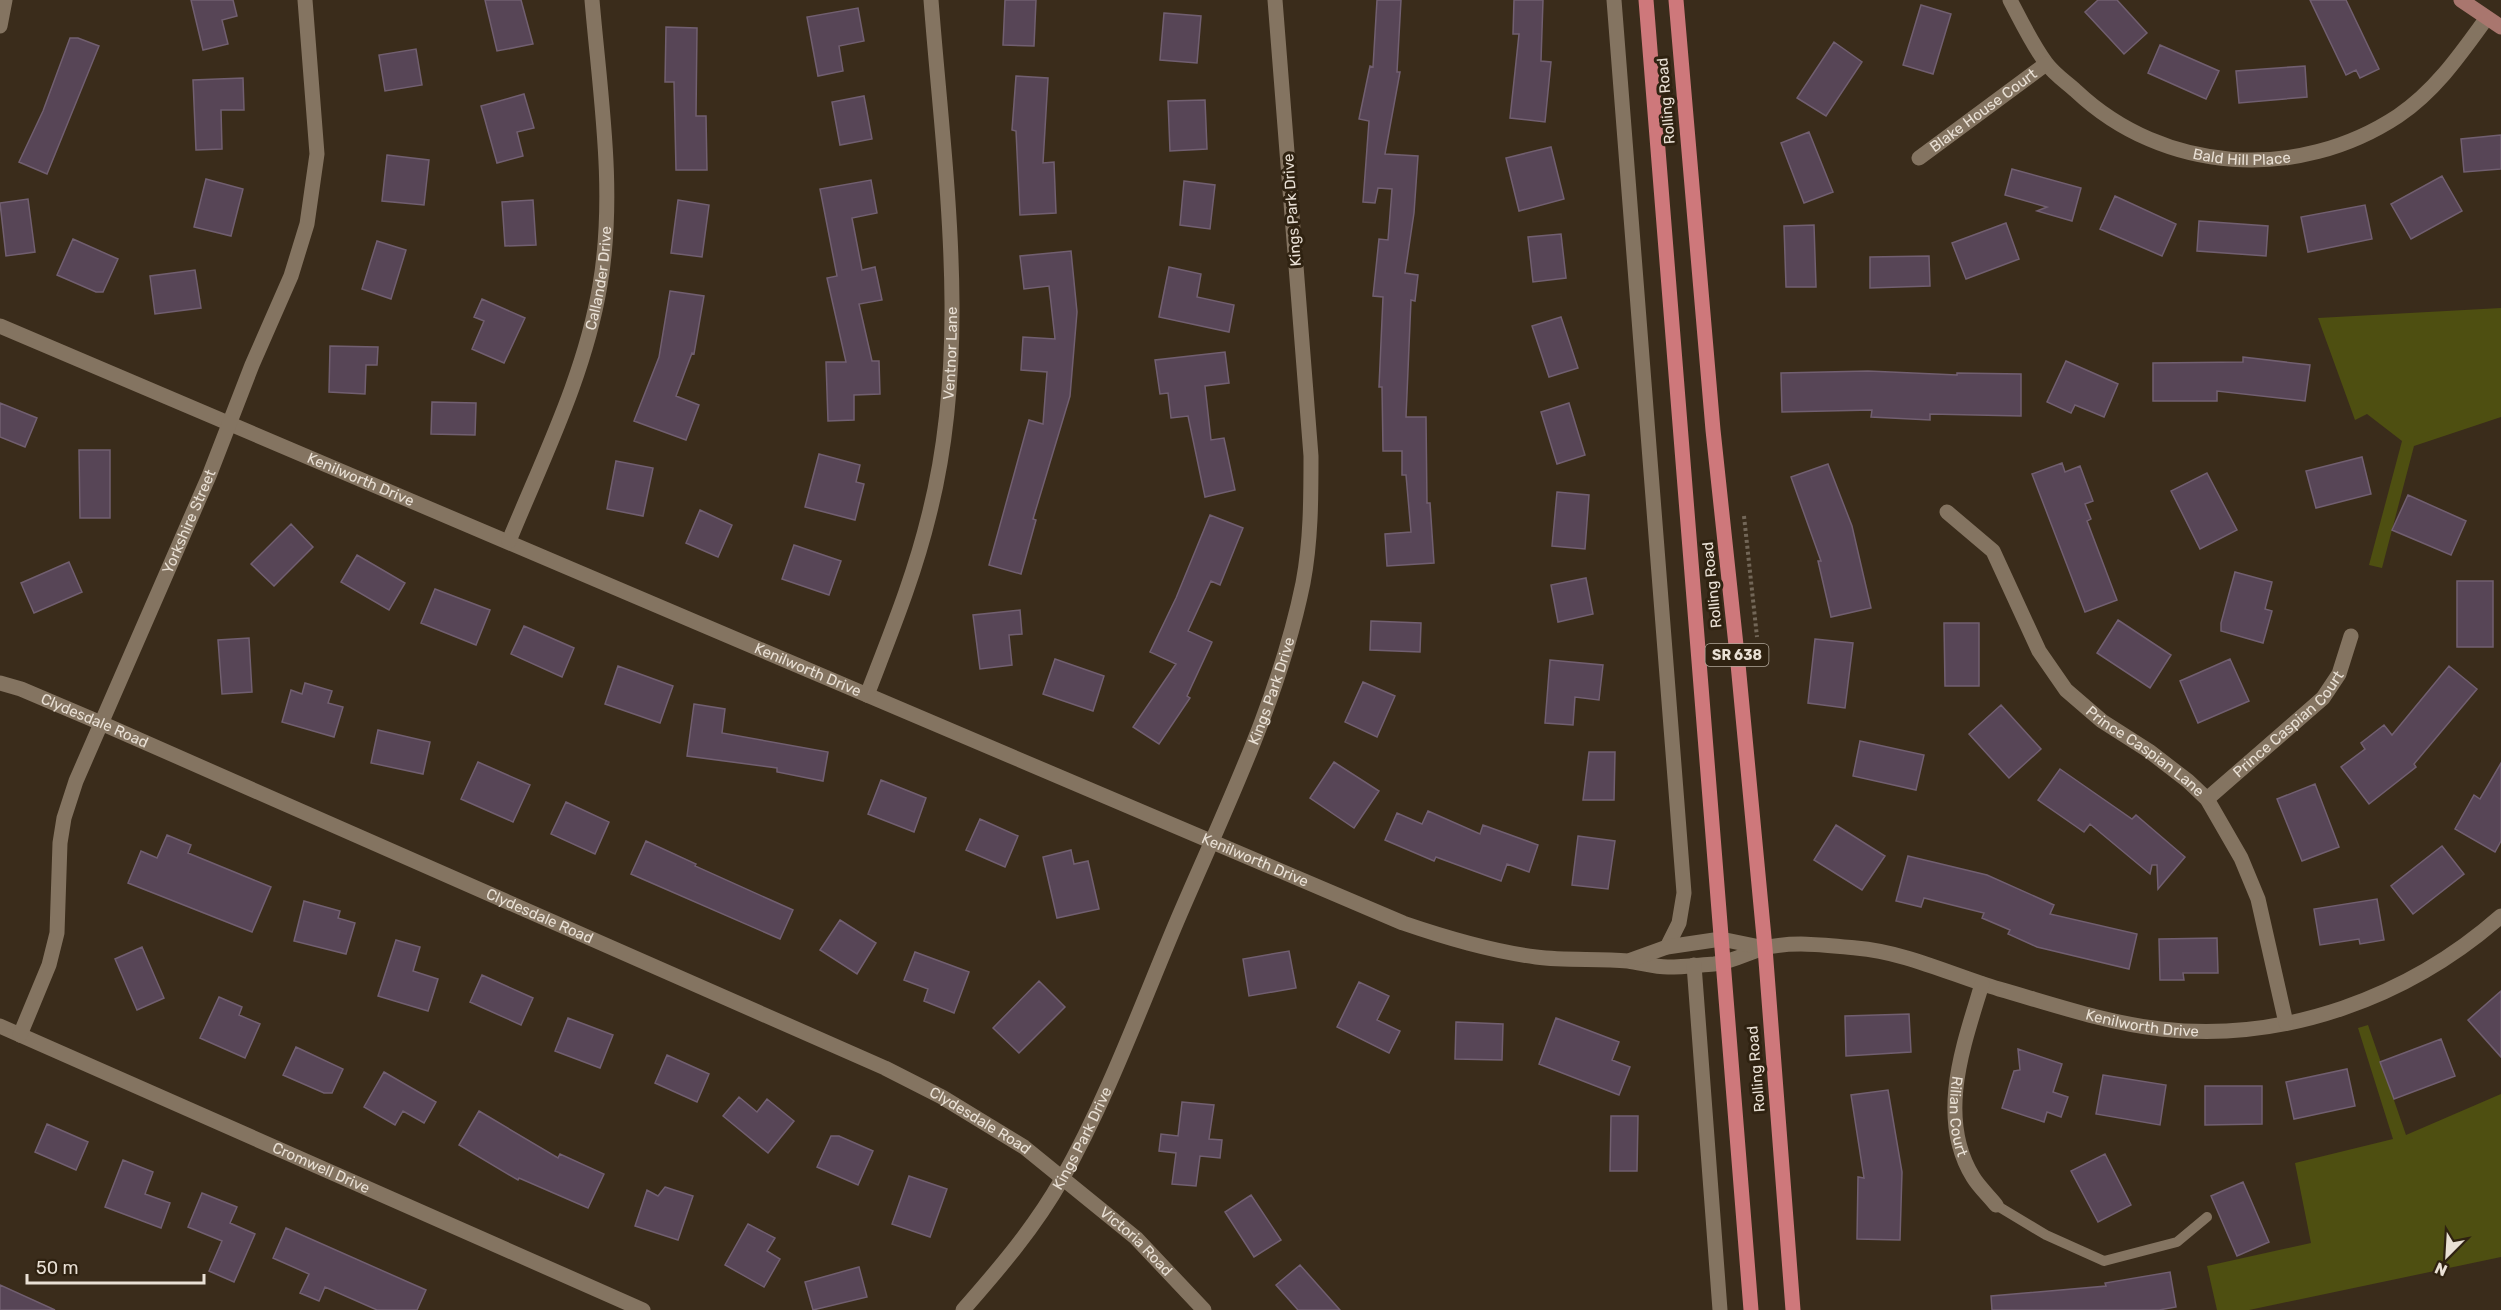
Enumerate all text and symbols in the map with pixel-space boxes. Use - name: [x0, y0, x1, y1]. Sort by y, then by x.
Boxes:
- street label: Rolling Road: [1653, 57, 1679, 145]
- street label: Blake House Court: [1926, 65, 2041, 156]
- street label: Bald Hill Place: [2191, 145, 2292, 169]
- street label: Kings Park Drive: [1279, 153, 1305, 267]
- street label: Callander Drive: [582, 225, 615, 332]
- street label: Ventnor Lane: [939, 307, 961, 401]
- street label: Kenilworth Drive: [305, 449, 417, 510]
- street label: Yorkshire Street: [158, 467, 220, 576]
- street label: Rolling Road: [1699, 541, 1725, 629]
- street label: Kings Park Drive: [1245, 635, 1298, 748]
- street label: Kenilworth Drive: [752, 639, 864, 700]
- road number: SR 638: [1706, 644, 1768, 666]
- street label: Prince Caspian Court: [2229, 667, 2348, 781]
- street label: Clydesdale Road: [38, 690, 151, 752]
- street label: Prince Caspian Lane: [2082, 702, 2208, 801]
- street label: Kenilworth Drive: [1199, 829, 1311, 891]
- street label: Clydesdale Road: [483, 885, 596, 947]
- street label: Kenilworth Drive: [2084, 1006, 2199, 1040]
- street label: Rolling Road: [1743, 1025, 1769, 1113]
- street label: Rilian Court: [1946, 1075, 1971, 1159]
- street label: Clydesdale Road: [926, 1083, 1035, 1158]
- street label: Kings Park Drive: [1049, 1084, 1115, 1193]
- street label: Cromwell Drive: [270, 1138, 373, 1197]
- street label: Victoria Road: [1096, 1203, 1176, 1280]
- north arrow: [2417, 1226, 2477, 1286]
- scale bar: [27, 1247, 204, 1285]
- text: 50 m: [36, 1257, 79, 1279]
- text: N: [2432, 1258, 2450, 1280]

